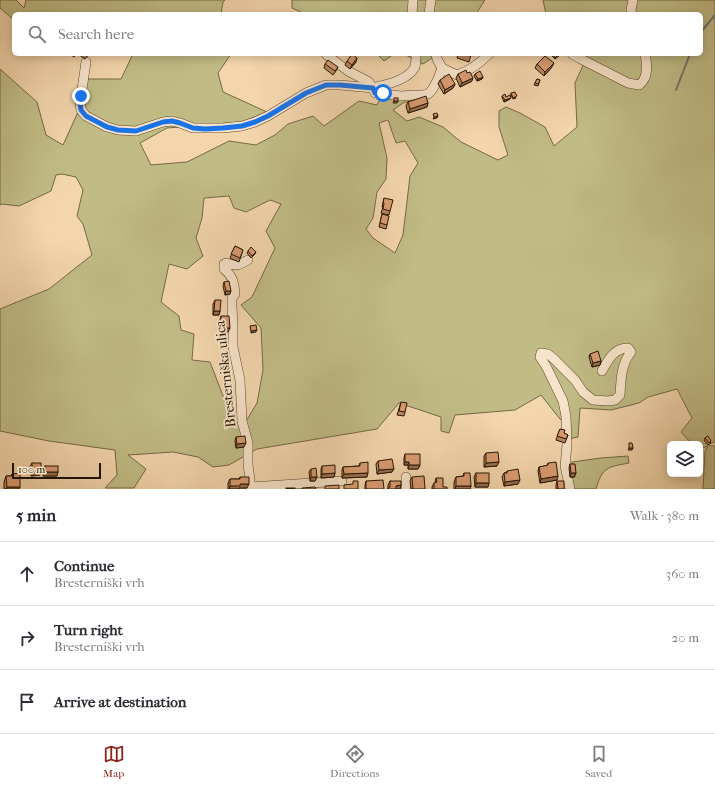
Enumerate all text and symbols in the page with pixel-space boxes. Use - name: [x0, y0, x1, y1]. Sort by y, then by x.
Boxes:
- search box: [12, 12, 703, 56]
- icon: search: [26, 23, 48, 45]
- text: Search here: [58, 25, 134, 43]
- route start: [374, 84, 392, 102]
- route end: [72, 87, 90, 105]
- street label: Bresterniška ulica: [211, 319, 240, 428]
- map controls: [667, 441, 703, 477]
- button: layers: [667, 441, 703, 477]
- scale bar: [12, 461, 101, 480]
- text: 100 m: [18, 463, 46, 476]
- text: 5 min: [16, 505, 56, 525]
- text: Walk · 380 m: [630, 508, 699, 523]
- text: Continue: [54, 557, 114, 575]
- icon: ahead: [16, 563, 38, 585]
- text: 360 m: [666, 566, 699, 581]
- text: Bresterniški vrh: [54, 575, 145, 590]
- text: Turn right: [54, 621, 123, 639]
- icon: right: [16, 627, 38, 649]
- text: 20 m: [672, 630, 699, 645]
- text: Bresterniški vrh: [54, 639, 145, 654]
- icon: arrive: [16, 691, 38, 713]
- text: Arrive at destination: [54, 693, 186, 711]
- tab: Map: [103, 743, 125, 780]
- tab: Directions: [330, 743, 380, 780]
- tab: Saved: [585, 743, 612, 780]

